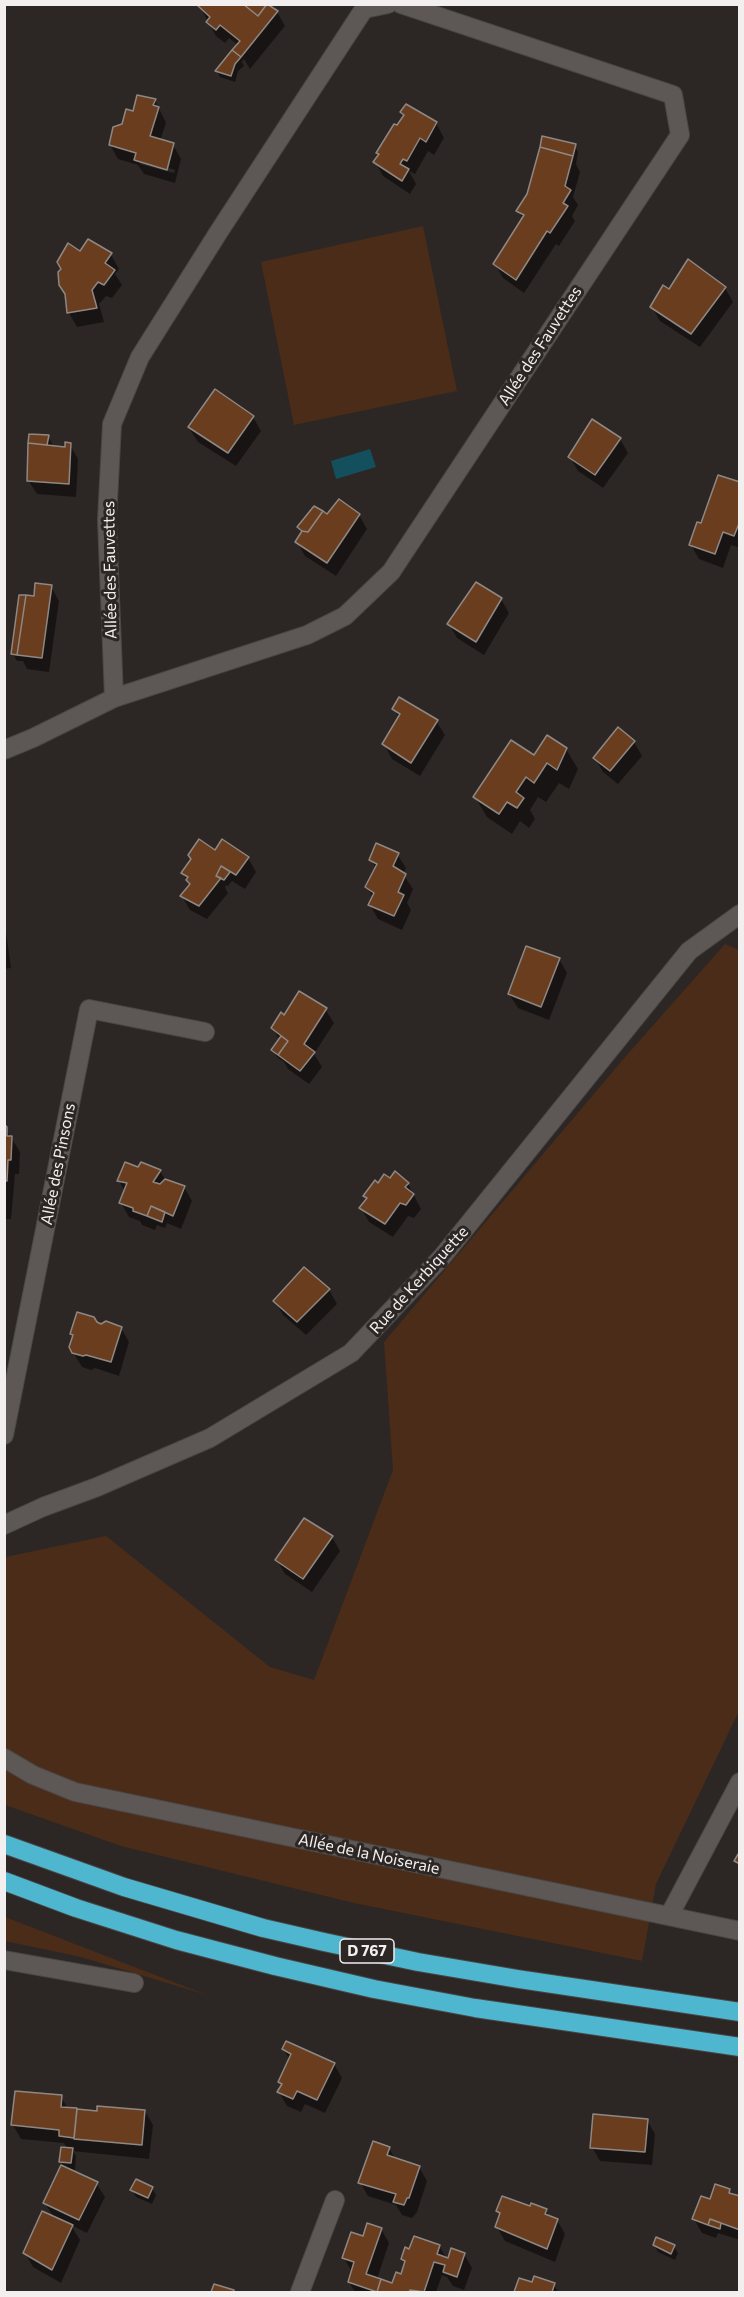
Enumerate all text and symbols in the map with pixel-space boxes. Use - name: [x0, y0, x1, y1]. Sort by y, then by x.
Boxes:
- street label: Allée des Fauvettes: [494, 283, 586, 409]
- street label: Allée des Fauvettes: [99, 501, 121, 639]
- street label: Allée des Pinsons: [37, 1101, 79, 1227]
- street label: Rue de Kerbiquette: [366, 1222, 472, 1338]
- street label: Allée de la Noiseraie: [297, 1830, 441, 1878]
- road number: D 767: [340, 1939, 394, 1963]

